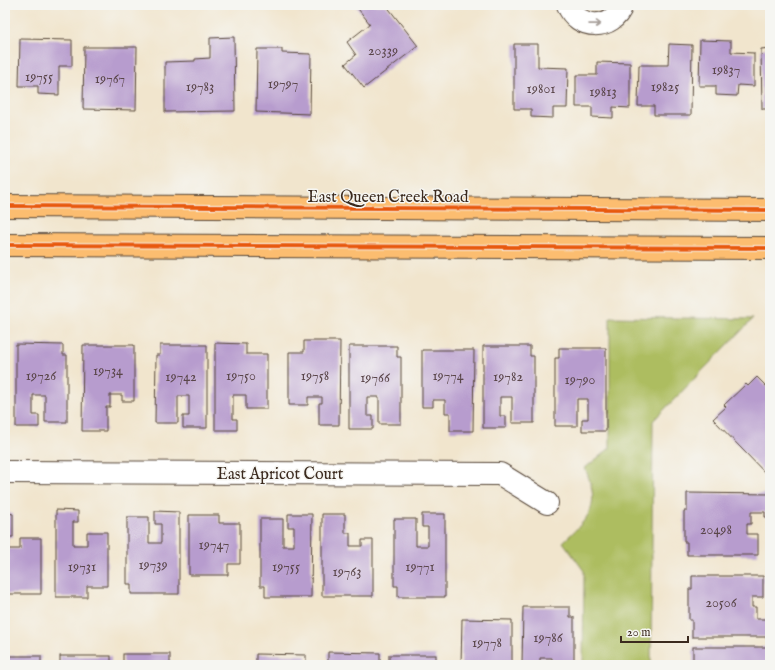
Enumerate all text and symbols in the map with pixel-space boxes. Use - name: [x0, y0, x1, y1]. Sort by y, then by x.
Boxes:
- one-way arrow: [588, 20, 601, 27]
- house number: 20339: [368, 42, 398, 60]
- house number: 19837: [712, 61, 740, 79]
- house number: 19755: [25, 68, 53, 86]
- house number: 19767: [95, 70, 125, 88]
- house number: 19797: [268, 75, 298, 93]
- house number: 19783: [186, 78, 214, 96]
- house number: 19825: [651, 78, 679, 96]
- house number: 19801: [527, 80, 555, 98]
- house number: 19813: [589, 83, 617, 101]
- street label: East Queen Creek Road: [308, 188, 469, 208]
- house number: 19734: [93, 362, 123, 380]
- house number: 19726: [26, 367, 57, 385]
- house number: 19750: [226, 367, 256, 385]
- house number: 19758: [301, 367, 329, 385]
- house number: 19774: [432, 367, 464, 385]
- house number: 19742: [165, 368, 197, 386]
- house number: 19782: [493, 368, 523, 386]
- house number: 19766: [360, 369, 391, 387]
- house number: 19790: [565, 371, 596, 389]
- street label: East Apricot Court: [217, 465, 344, 485]
- house number: 20498: [700, 521, 732, 539]
- house number: 19747: [199, 536, 229, 554]
- house number: 19739: [138, 556, 168, 574]
- house number: 19731: [68, 558, 96, 576]
- house number: 19755: [272, 558, 300, 576]
- house number: 19771: [405, 558, 435, 576]
- house number: 19763: [332, 563, 362, 581]
- house number: 20506: [705, 594, 738, 612]
- scale bar: [621, 618, 688, 644]
- text: 20 m: [627, 625, 650, 640]
- house number: 19786: [533, 629, 564, 647]
- house number: 19778: [472, 634, 502, 652]

